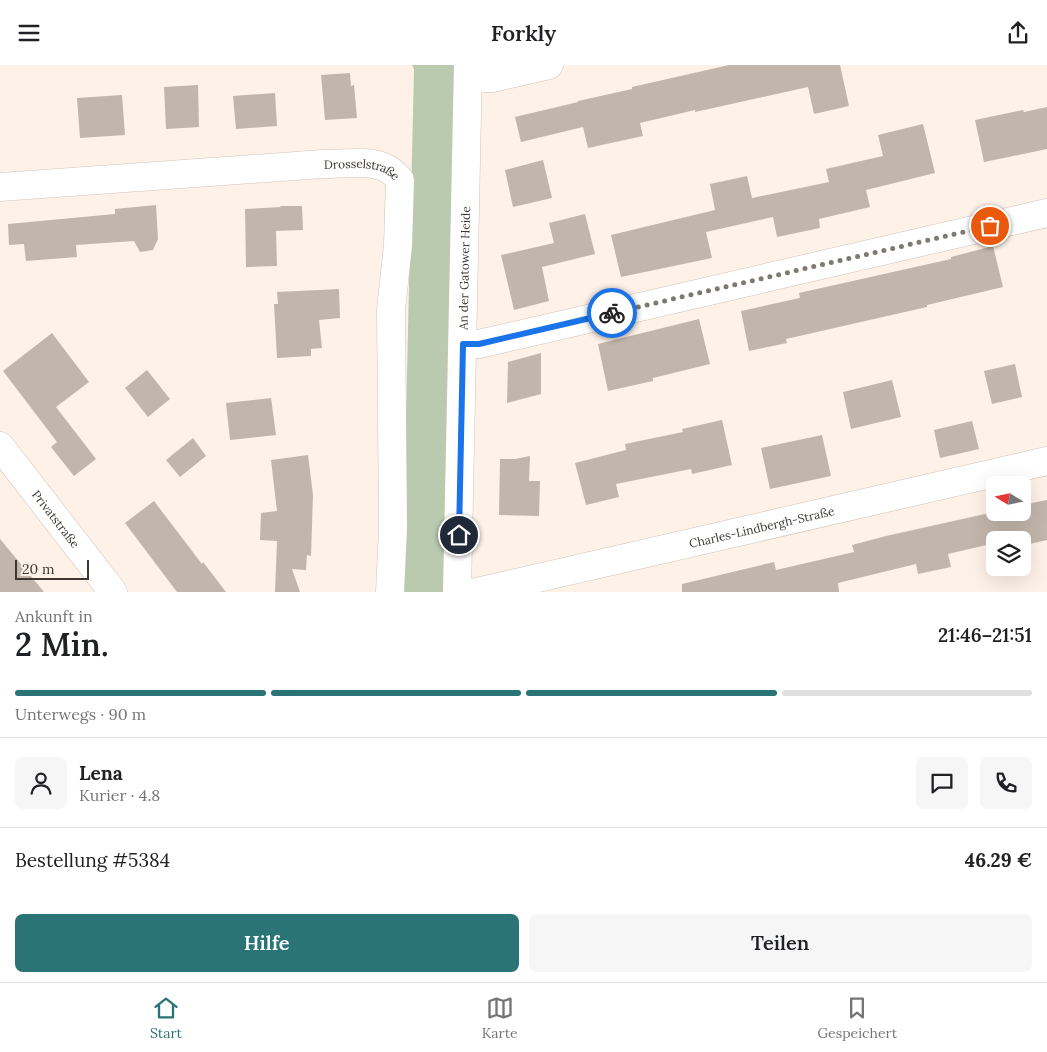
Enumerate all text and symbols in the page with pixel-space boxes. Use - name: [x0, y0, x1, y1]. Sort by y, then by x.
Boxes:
- icon: menu: [15, 19, 43, 47]
- text: Forkly: [491, 19, 556, 47]
- icon: share: [1004, 19, 1032, 47]
- street label: Drosselstraße: [324, 155, 404, 183]
- street label: An der Gatower Heide: [455, 205, 473, 331]
- pin: [969, 205, 1011, 247]
- icon: bag: [976, 212, 1004, 240]
- courier: [587, 288, 637, 338]
- icon: bike: [598, 299, 626, 327]
- north arrow: [986, 476, 1031, 521]
- map controls: [986, 476, 1031, 576]
- street label: Privatstraße: [29, 487, 84, 551]
- street label: Charles-Lindbergh-Straße: [687, 503, 836, 551]
- pin: [438, 514, 480, 556]
- icon: home: [445, 521, 473, 549]
- button: layers: [986, 531, 1031, 576]
- scale bar: [15, 557, 89, 580]
- text: 20 m: [22, 560, 54, 578]
- text: Ankunft in: [15, 606, 93, 626]
- text: 21:46–21:51: [938, 623, 1032, 647]
- text: 2 Min.: [15, 624, 109, 665]
- text: Unterwegs · 90 m: [15, 704, 146, 724]
- button: person: [15, 757, 67, 809]
- button: chat: [916, 757, 968, 809]
- button: phone: [980, 757, 1032, 809]
- text: Lena: [79, 761, 123, 785]
- text: Kurier · 4.8: [79, 785, 160, 805]
- text: Bestellung #5384: [15, 848, 170, 872]
- text: 46.29 €: [965, 848, 1032, 872]
- button: Hilfe: [15, 914, 519, 972]
- button: Teilen: [529, 914, 1032, 972]
- tab: Start: [150, 994, 182, 1042]
- tab: Karte: [482, 994, 518, 1042]
- tab: Gespeichert: [817, 994, 897, 1042]

